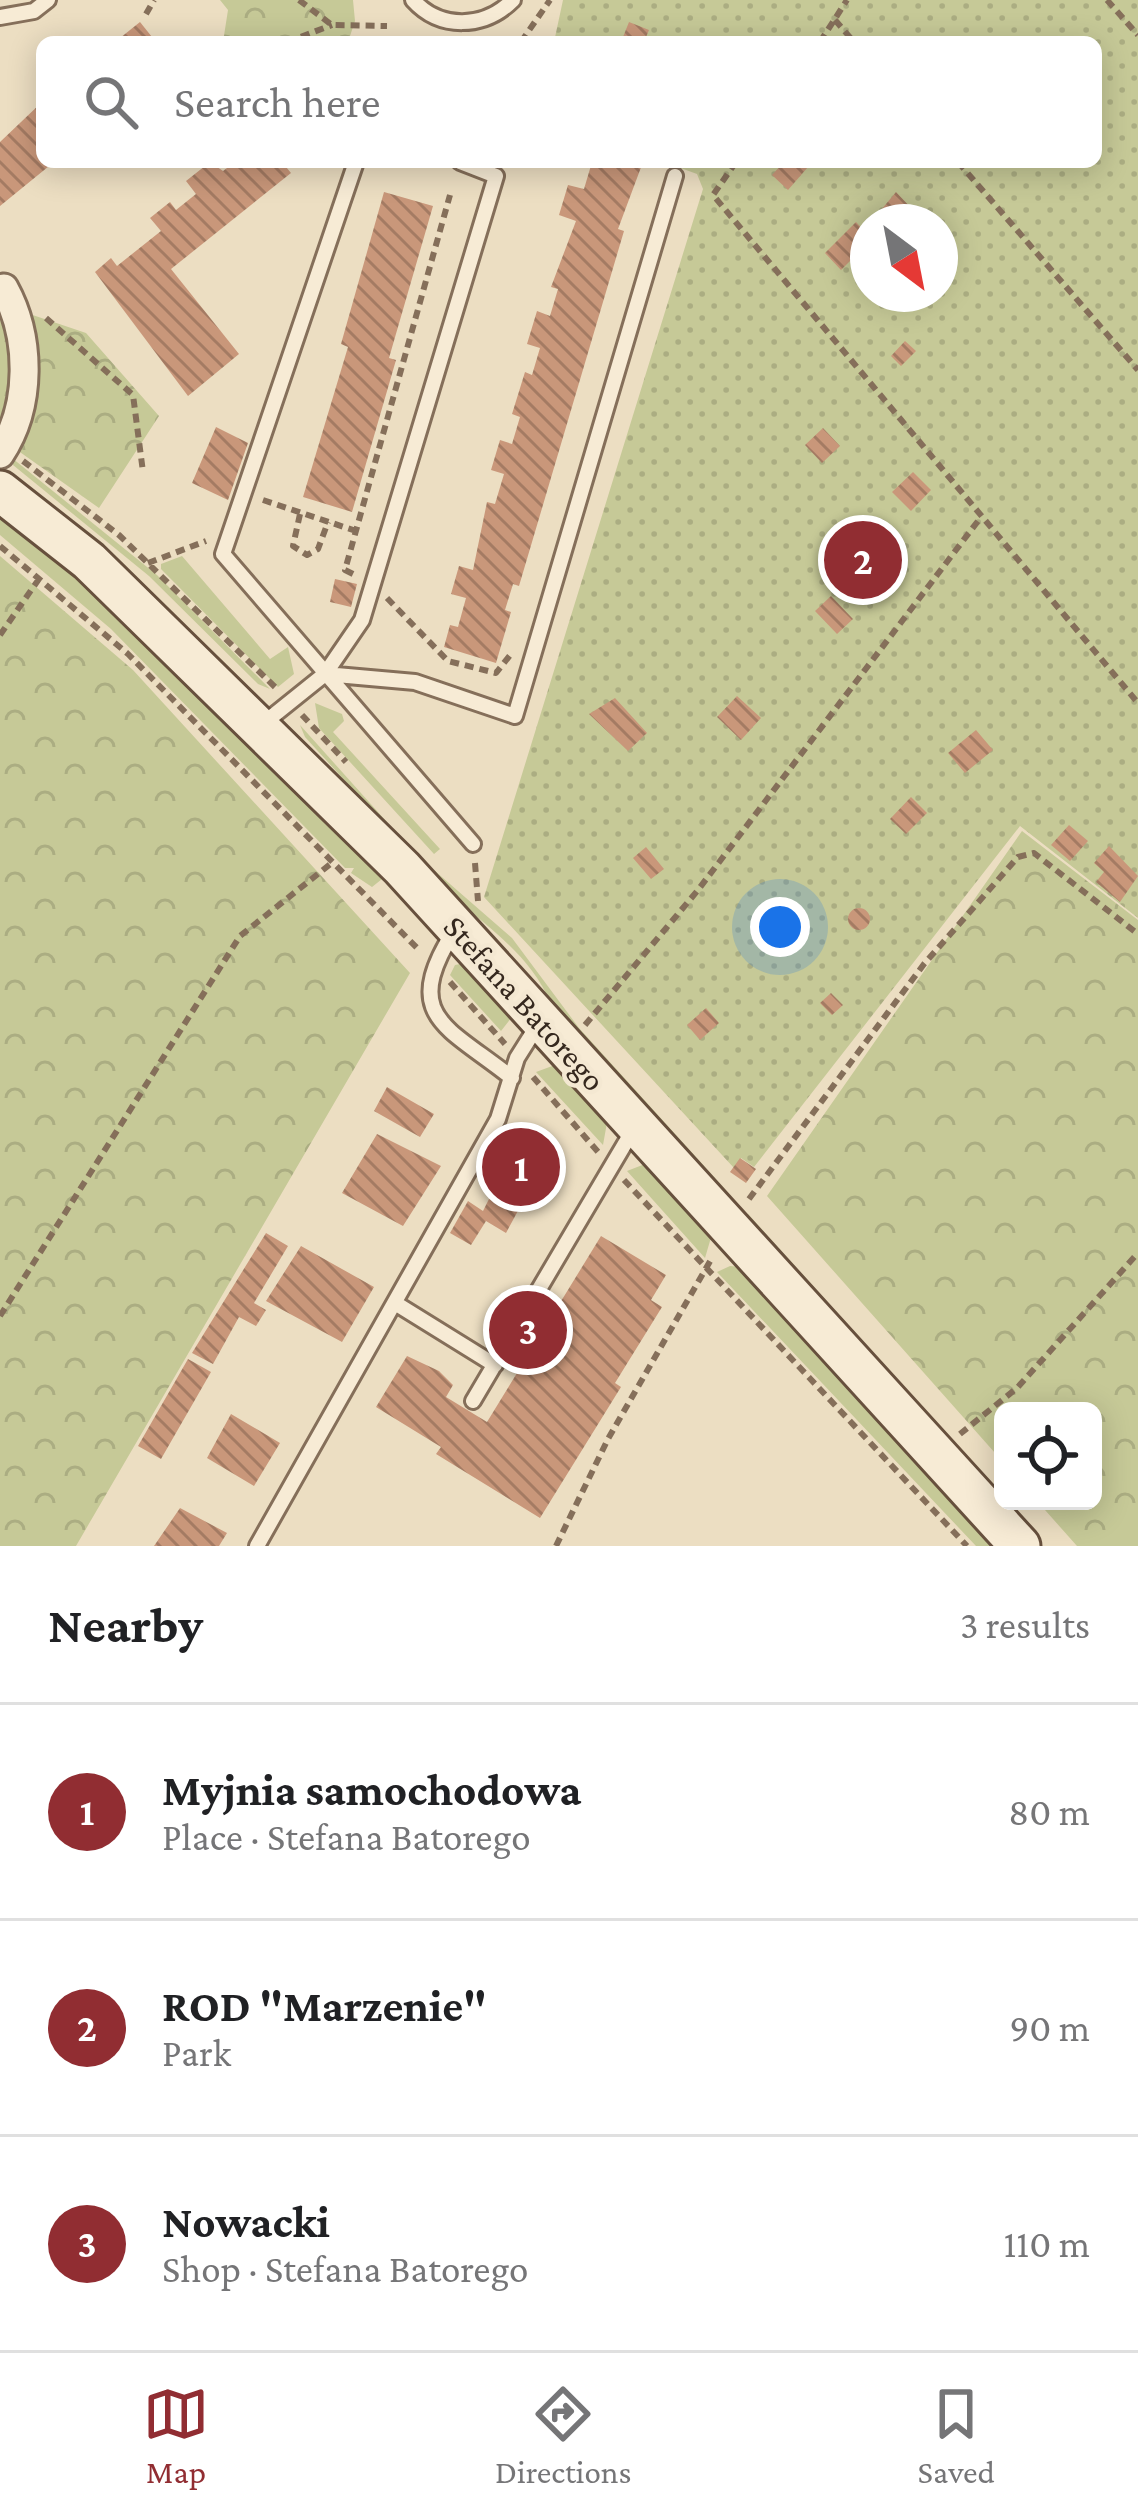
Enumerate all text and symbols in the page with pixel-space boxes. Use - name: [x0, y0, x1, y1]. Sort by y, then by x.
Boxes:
- search box: [36, 36, 1102, 168]
- icon: search: [78, 69, 144, 135]
- text: Search here: [174, 77, 381, 127]
- north arrow: [850, 204, 958, 312]
- pin: 2: [824, 515, 902, 605]
- your location: [750, 897, 810, 957]
- street label: Stefana Batorego: [437, 908, 613, 1098]
- pin: 1: [482, 1122, 560, 1212]
- pin: 3: [489, 1285, 567, 1375]
- map controls: [994, 1402, 1102, 1510]
- button: locate: [994, 1402, 1102, 1510]
- text: Nearby: [48, 1596, 203, 1653]
- text: 3 results: [960, 1603, 1090, 1646]
- text: Myjnia samochodowa: [162, 1765, 581, 1815]
- text: 1: [80, 1790, 94, 1833]
- text: 80 m: [1008, 1790, 1090, 1833]
- text: Place · Stefana Batorego: [162, 1815, 530, 1858]
- text: ROD "Marzenie": [162, 1981, 487, 2031]
- text: 2: [77, 2006, 97, 2049]
- text: 90 m: [1009, 2006, 1090, 2049]
- text: Park: [162, 2031, 231, 2074]
- text: Nowacki: [162, 2197, 330, 2247]
- text: 3: [77, 2222, 97, 2265]
- text: 110 m: [1003, 2222, 1090, 2265]
- text: Shop · Stefana Batorego: [162, 2247, 528, 2290]
- tab: Map: [143, 2381, 209, 2490]
- tab: Directions: [495, 2381, 632, 2490]
- tab: Saved: [918, 2381, 995, 2490]

